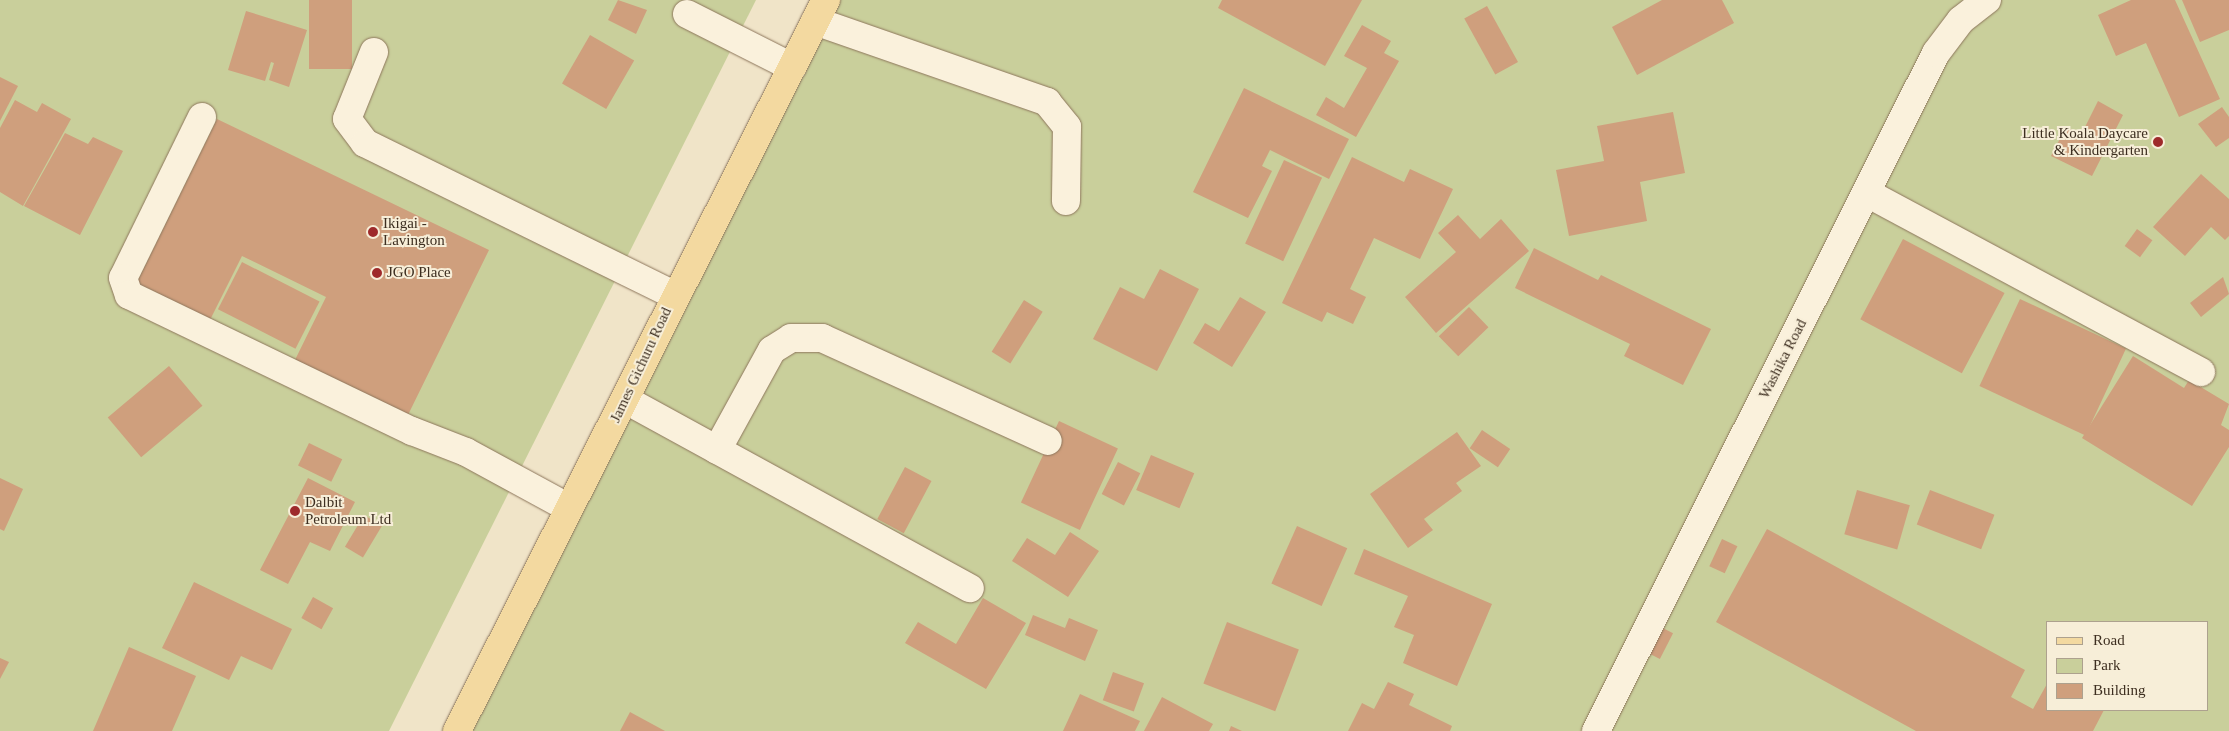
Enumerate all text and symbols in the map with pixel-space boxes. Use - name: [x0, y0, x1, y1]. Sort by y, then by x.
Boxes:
- place label: Little Koala Daycare & Kindergarten: [2022, 124, 2148, 159]
- marker: Little Koala Daycare & Kindergarten: [2152, 136, 2164, 148]
- place label: Ikigai - Lavington: [383, 214, 445, 249]
- marker: Ikigai - Lavington: [367, 226, 379, 238]
- place label: JGO Place: [387, 264, 451, 282]
- marker: JGO Place: [371, 267, 383, 279]
- street label: James Gichuru Road: [606, 305, 676, 425]
- street label: Washika Road: [1755, 316, 1811, 402]
- place label: Dalbit Petroleum Ltd: [305, 493, 391, 528]
- marker: Dalbit Petroleum Ltd: [289, 505, 301, 517]
- legend: [2046, 621, 2209, 711]
- text: Road: [2093, 632, 2125, 648]
- text: Park: [2093, 657, 2121, 673]
- text: Building: [2093, 682, 2146, 698]

